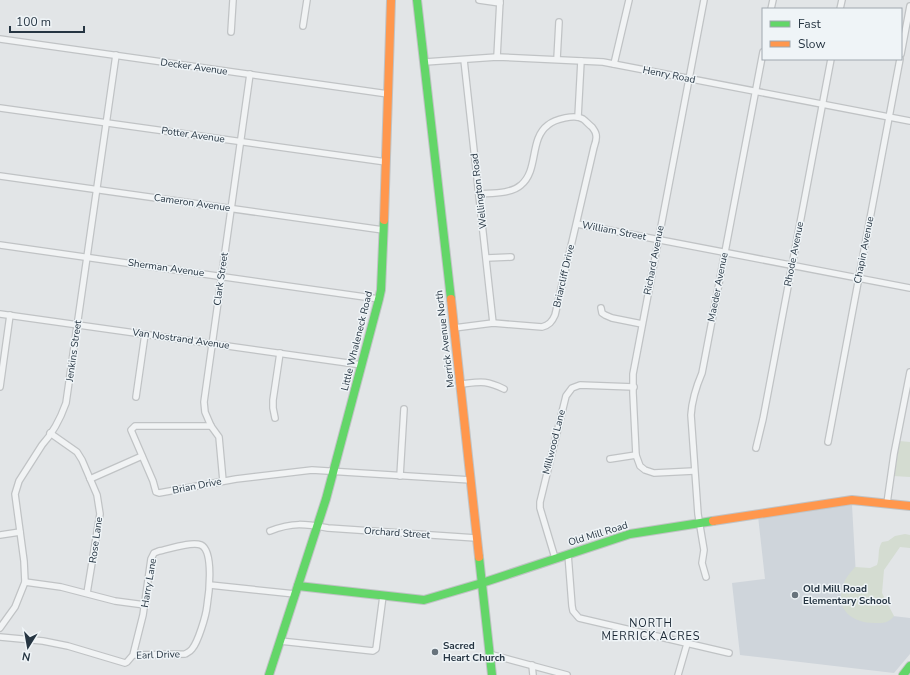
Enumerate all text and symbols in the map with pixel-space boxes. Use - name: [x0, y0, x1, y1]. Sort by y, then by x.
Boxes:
- scale bar: [10, 8, 84, 34]
- legend: [762, 8, 902, 60]
- text: 100 m: [16, 14, 51, 30]
- text: Fast: [798, 16, 821, 32]
- text: Slow: [798, 36, 826, 52]
- street label: Decker Avenue: [159, 55, 229, 79]
- street label: Henry Road: [641, 63, 697, 87]
- street label: Potter Avenue: [160, 124, 226, 146]
- street label: Wellington Road: [467, 152, 491, 230]
- street label: Cameron Avenue: [153, 191, 231, 215]
- street label: Chapin Avenue: [851, 215, 877, 285]
- street label: William Street: [581, 218, 648, 244]
- street label: Rhode Avenue: [781, 220, 807, 288]
- street label: Richard Avenue: [640, 224, 668, 296]
- street label: Briarcliff Drive: [550, 243, 578, 309]
- street label: Clark Street: [210, 251, 232, 306]
- street label: Maeder Avenue: [704, 251, 732, 323]
- street label: Sherman Avenue: [127, 256, 205, 280]
- street label: Merrick Avenue North: [432, 289, 458, 389]
- street label: Little Whaleneck Road: [338, 290, 376, 392]
- street label: Jenkins Street: [63, 319, 85, 384]
- street label: Van Nostrand Avenue: [130, 325, 231, 353]
- street label: Millwood Lane: [539, 408, 569, 476]
- street label: Brian Drive: [171, 474, 223, 498]
- street label: Rose Lane: [86, 516, 106, 564]
- street label: Old Mill Road: [566, 518, 630, 550]
- street label: Orchard Street: [364, 524, 431, 542]
- street label: Harry Lane: [138, 557, 160, 609]
- place label: Old Mill Road Elementary School: [803, 582, 891, 608]
- marker: Old Mill Road Elementary School: [790, 590, 800, 600]
- district label: NORTH MERRICK ACRES: [601, 616, 701, 644]
- north arrow: [8, 627, 48, 667]
- place label: Sacred Heart Church: [443, 639, 505, 665]
- street label: Earl Drive: [136, 647, 180, 663]
- marker: Sacred Heart Church: [430, 647, 440, 657]
- text: N: [21, 648, 32, 664]

